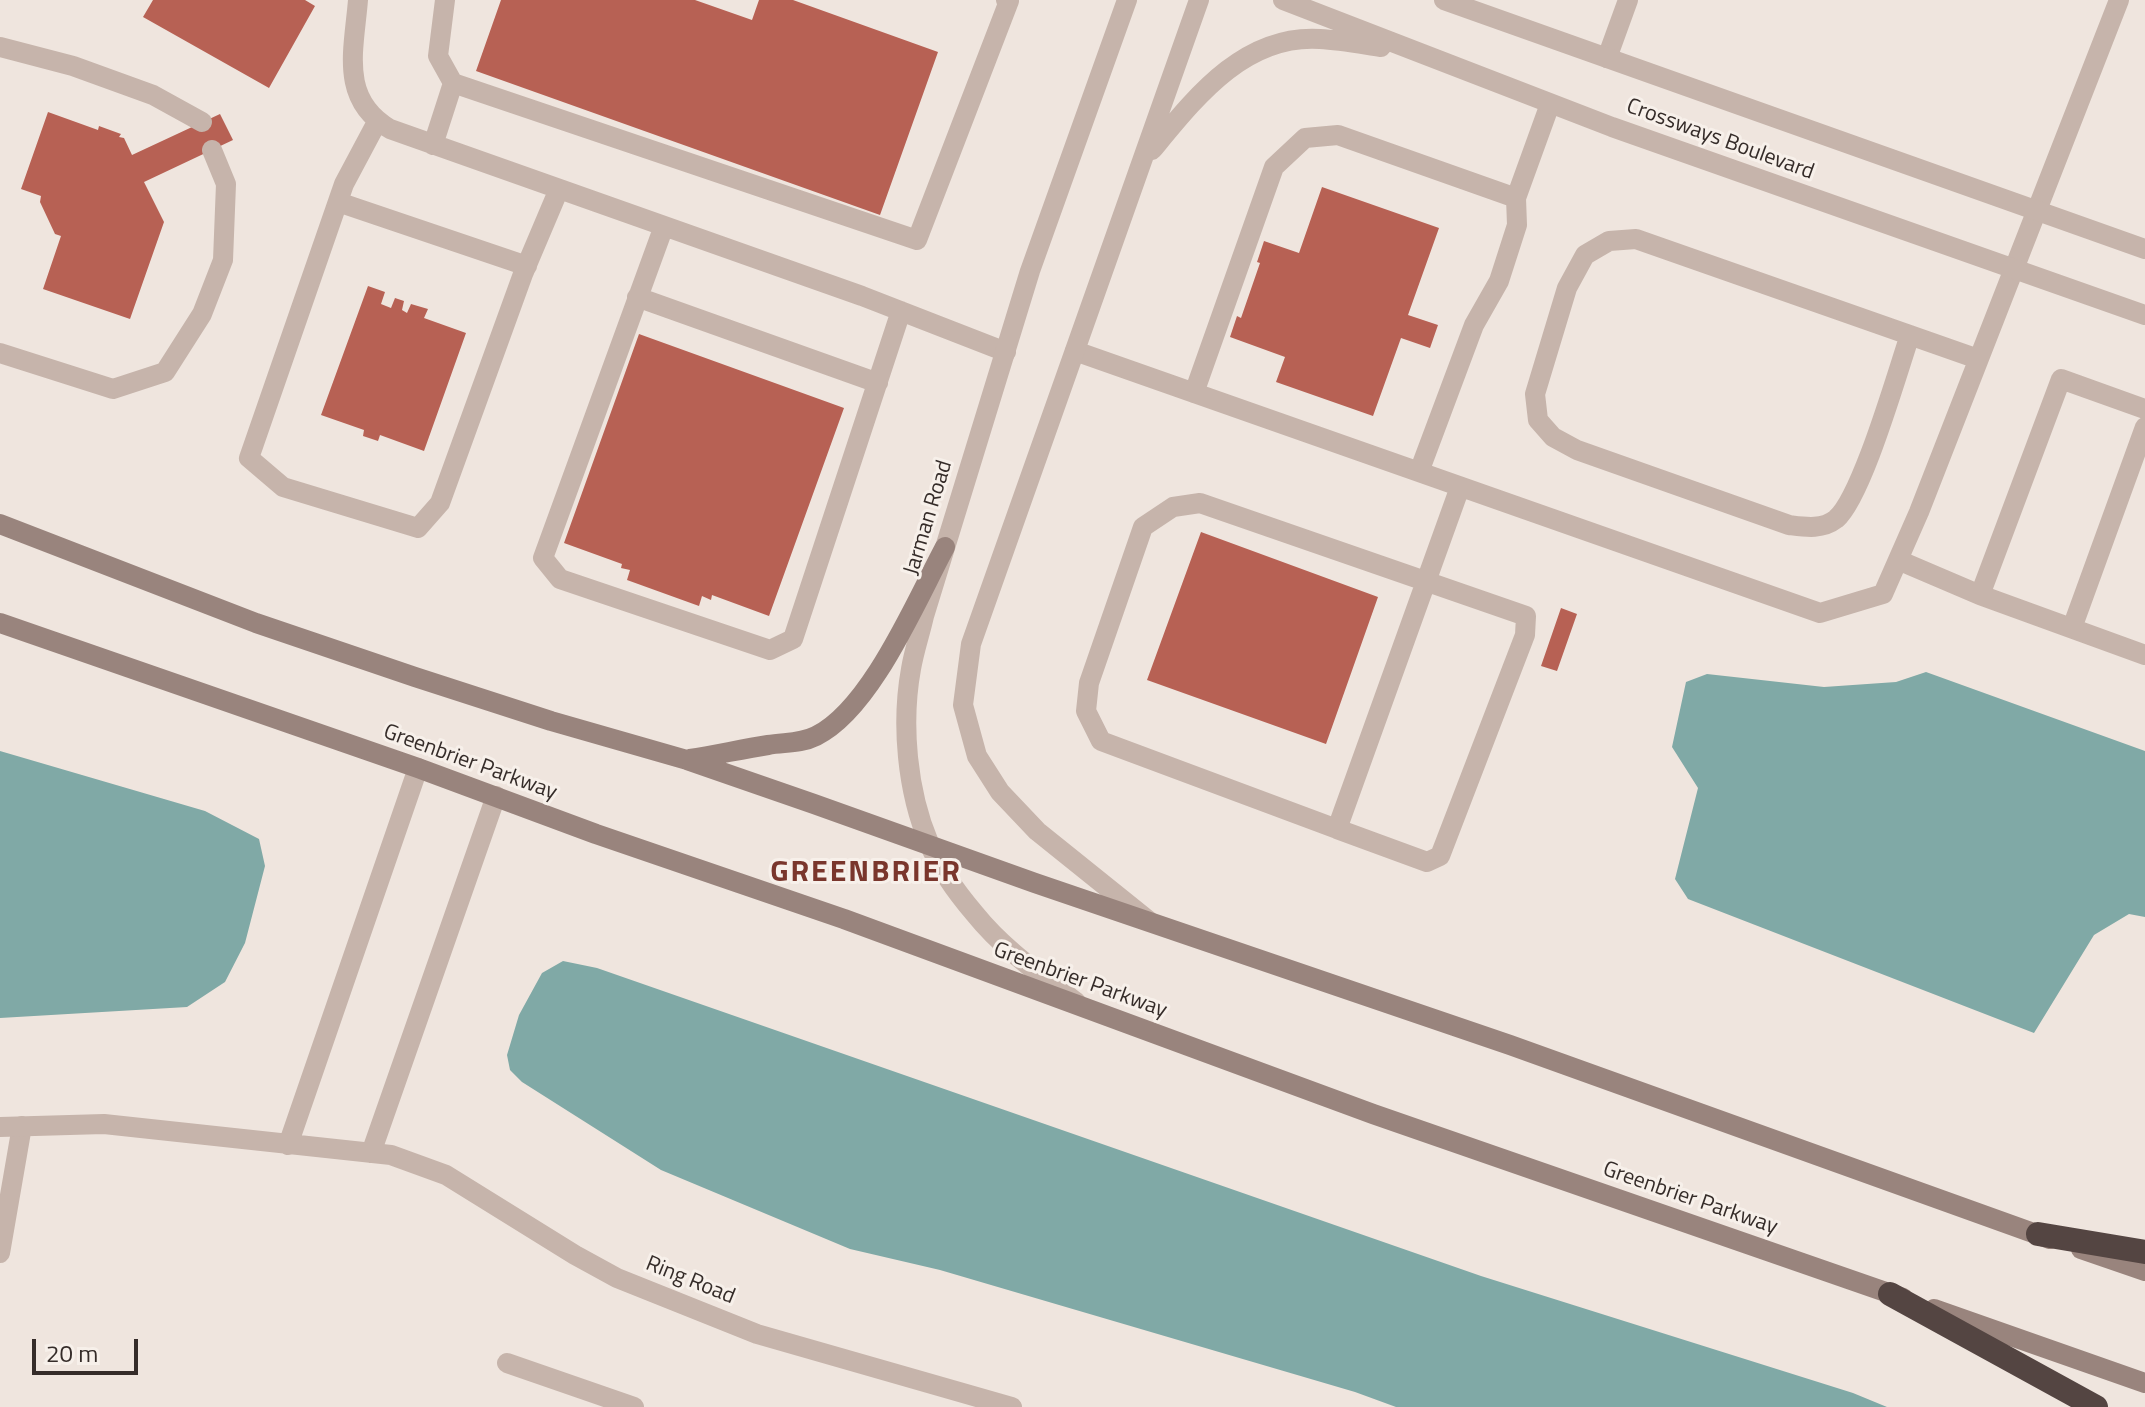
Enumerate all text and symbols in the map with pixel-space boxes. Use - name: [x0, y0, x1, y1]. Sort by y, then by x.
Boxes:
- street label: Crossways Boulevard: [1623, 94, 1817, 186]
- street label: Jarman Road: [899, 457, 959, 579]
- street label: Greenbrier Parkway: [380, 719, 560, 807]
- district label: GREENBRIER: [770, 856, 962, 892]
- street label: Greenbrier Parkway: [990, 937, 1170, 1025]
- street label: Greenbrier Parkway: [1599, 1157, 1781, 1241]
- street label: Ring Road: [641, 1251, 739, 1311]
- scale bar: [36, 1323, 142, 1373]
- text: 20 m: [46, 1335, 98, 1371]

